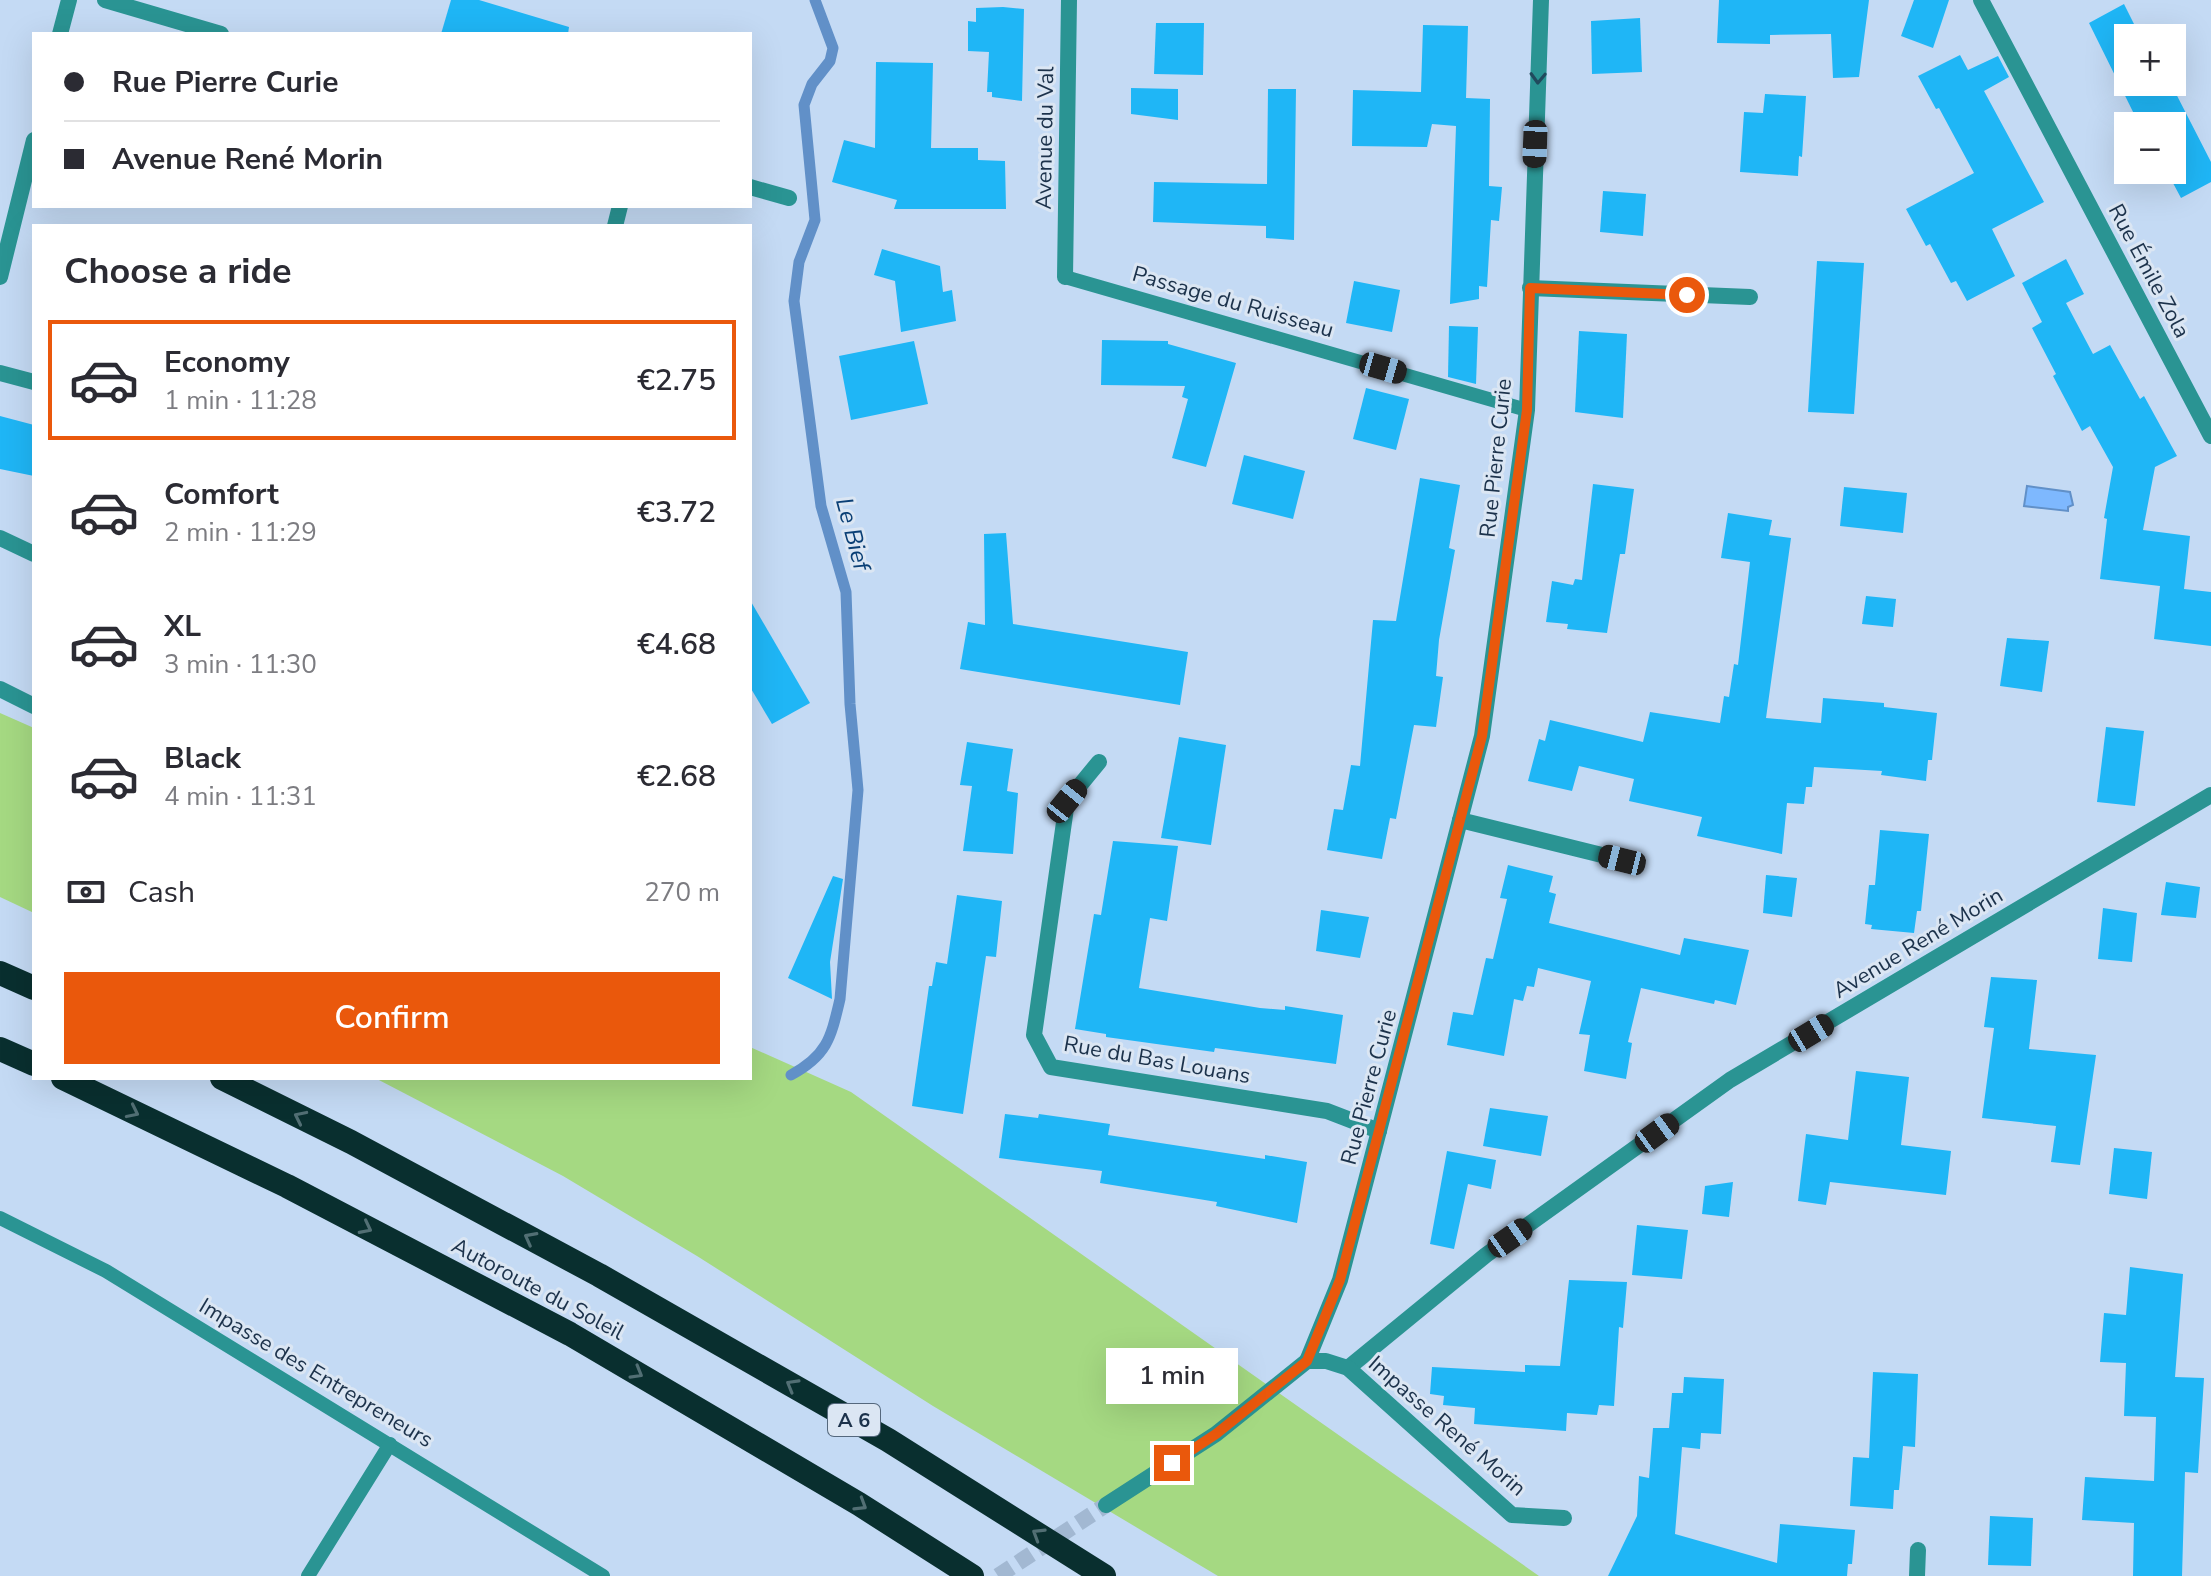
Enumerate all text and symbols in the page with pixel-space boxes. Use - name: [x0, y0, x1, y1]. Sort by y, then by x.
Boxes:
- map controls: [2114, 24, 2186, 184]
- button: +: [2114, 24, 2186, 96]
- text: Rue Pierre Curie: [112, 62, 338, 103]
- street label: Avenue du Val: [1029, 66, 1061, 210]
- one-way arrow: [1530, 72, 1547, 85]
- button: −: [2114, 112, 2186, 184]
- car: [1522, 120, 1548, 168]
- text: Avenue René Morin: [112, 139, 383, 180]
- street label: Rue Émile Zola: [2101, 199, 2197, 343]
- text: Choose a ride: [64, 247, 292, 296]
- street label: Passage du Ruisseau: [1129, 259, 1337, 345]
- route start: [1669, 277, 1705, 313]
- text: Economy: [164, 342, 290, 383]
- icon: car: [68, 344, 140, 416]
- car: [1357, 350, 1409, 386]
- text: €2.75: [637, 360, 716, 401]
- street label: Rue Pierre Curie: [1473, 377, 1519, 539]
- text: 1 min · 11:28: [164, 383, 317, 418]
- text: Comfort: [164, 474, 279, 515]
- icon: car: [68, 476, 140, 548]
- text: €3.72: [637, 492, 716, 533]
- water label: Le Bief: [828, 494, 879, 576]
- text: 2 min · 11:29: [164, 515, 317, 550]
- text: XL: [164, 606, 201, 647]
- icon: car: [68, 608, 140, 680]
- text: €4.68: [637, 624, 716, 665]
- text: 3 min · 11:30: [164, 647, 317, 682]
- text: Black: [164, 738, 241, 779]
- icon: car: [68, 740, 140, 812]
- text: €2.68: [637, 756, 716, 797]
- car: [1043, 775, 1091, 827]
- text: 4 min · 11:31: [164, 779, 317, 814]
- car: [1596, 843, 1648, 877]
- icon: cash: [64, 870, 108, 914]
- text: Cash: [128, 872, 195, 913]
- text: 270 m: [644, 875, 720, 910]
- street label: Avenue René Morin: [1828, 880, 2008, 1006]
- button: Confirm: [64, 972, 720, 1064]
- street label: Rue Pierre Curie: [1334, 1006, 1404, 1168]
- car: [1784, 1010, 1838, 1056]
- street label: Rue du Bas Louans: [1061, 1029, 1253, 1091]
- one-way arrow: [125, 1102, 140, 1118]
- car: [1631, 1109, 1683, 1157]
- one-way arrow: [294, 1111, 309, 1126]
- car: [1483, 1214, 1537, 1262]
- one-way arrow: [358, 1218, 372, 1233]
- street label: Autoroute du Soleil: [446, 1231, 630, 1347]
- one-way arrow: [524, 1232, 539, 1247]
- street label: Impasse des Entrepreneurs: [193, 1291, 439, 1455]
- callout: 1 min: [1106, 1347, 1238, 1403]
- street label: Impasse René Morin: [1362, 1349, 1532, 1503]
- text: 1 min: [1139, 1358, 1205, 1393]
- one-way arrow: [628, 1363, 643, 1379]
- one-way arrow: [786, 1379, 800, 1394]
- road number: A 6: [828, 1404, 880, 1436]
- route end: [1154, 1445, 1190, 1481]
- one-way arrow: [852, 1496, 867, 1511]
- one-way arrow: [1032, 1529, 1047, 1544]

